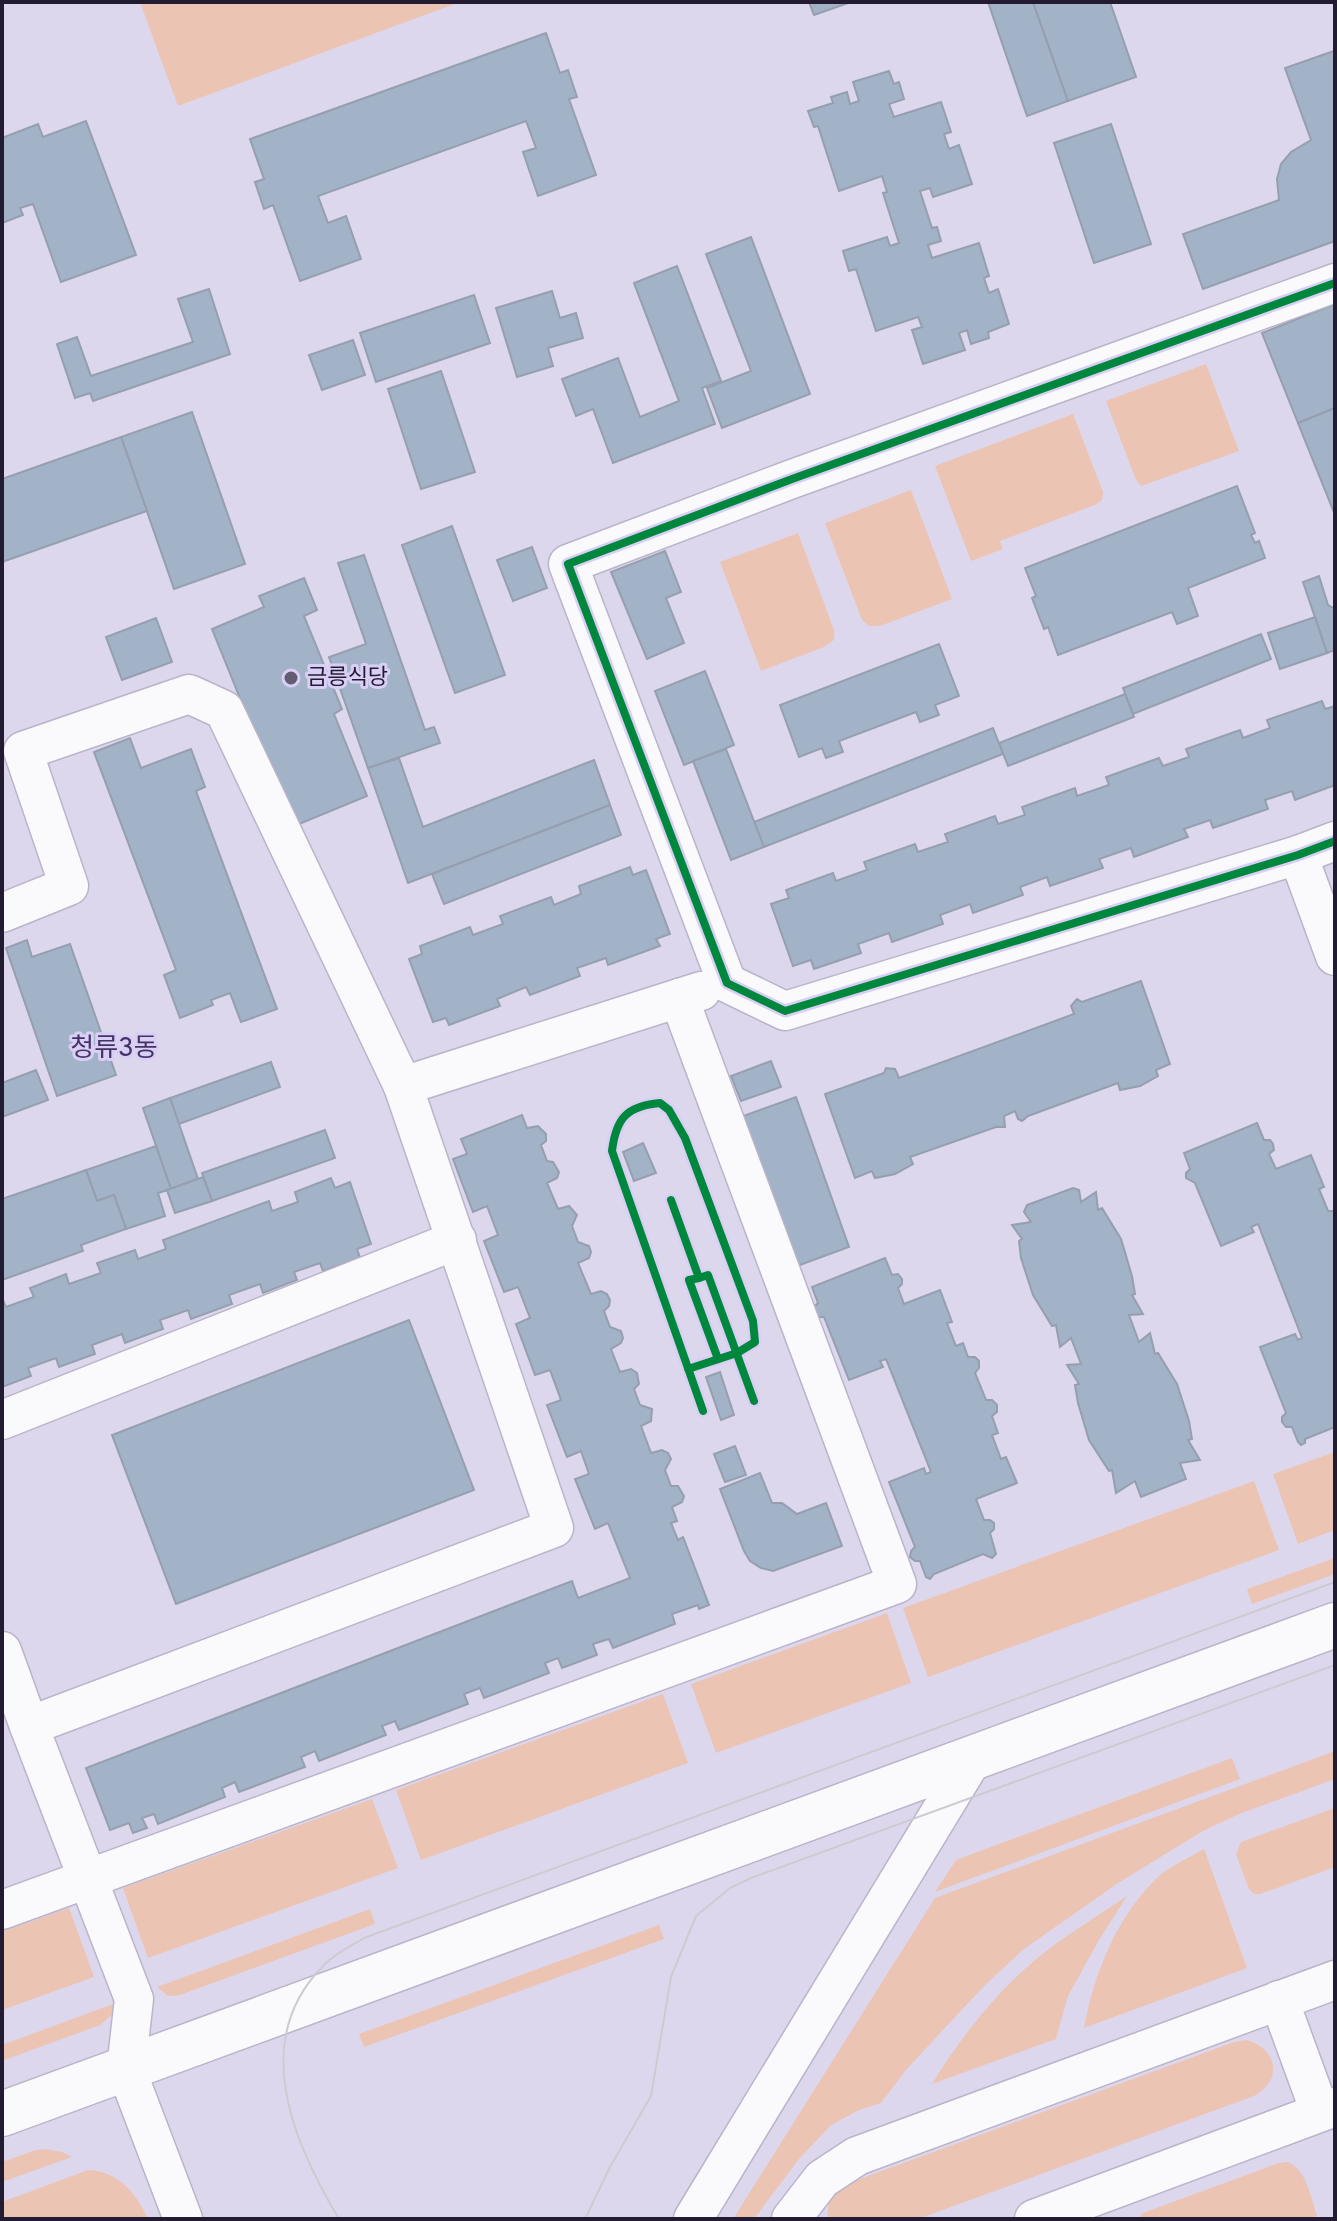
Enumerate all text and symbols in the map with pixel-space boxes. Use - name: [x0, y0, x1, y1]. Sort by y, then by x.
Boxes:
- place label: 금릉식당: [307, 665, 388, 692]
- marker: 금릉식당: [282, 669, 300, 687]
- district label: 청류3동: [70, 1033, 158, 1066]

